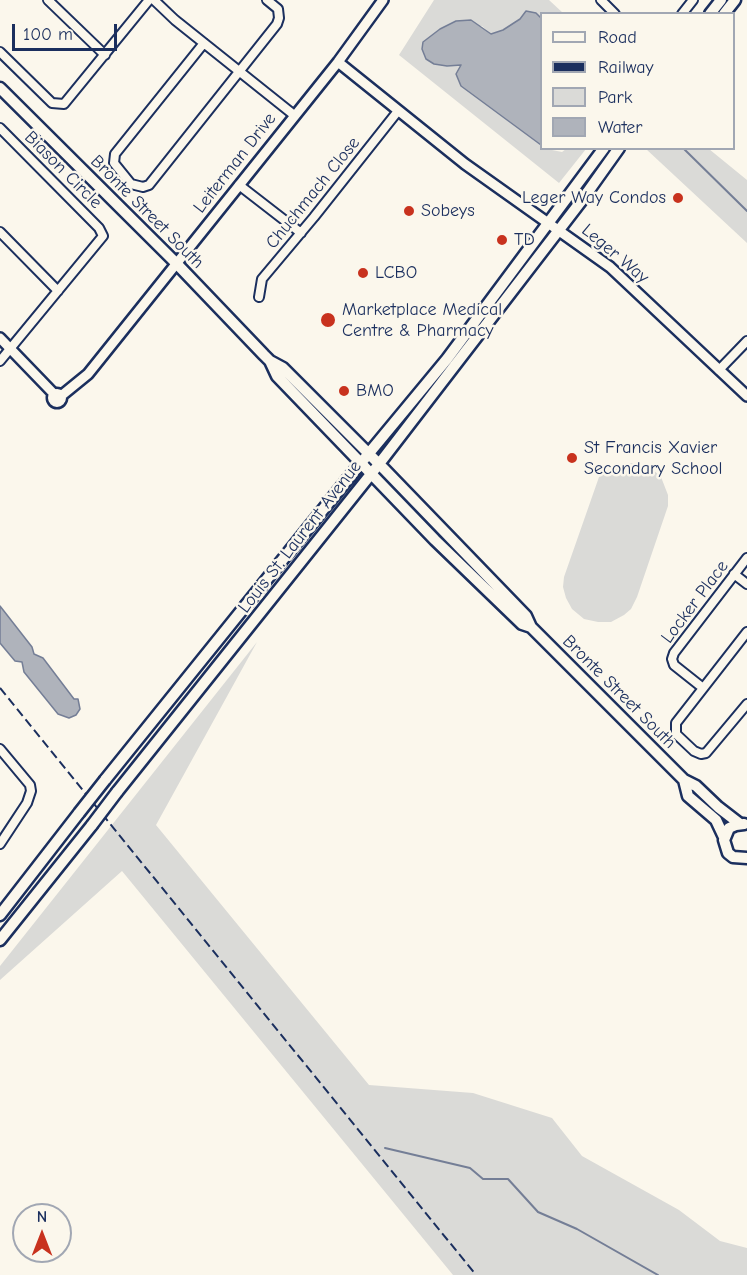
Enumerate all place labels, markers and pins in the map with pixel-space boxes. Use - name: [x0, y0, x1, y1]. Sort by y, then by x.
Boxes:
- place label: Leger Way Condos: [522, 187, 666, 209]
- marker: Leger Way Condos: [671, 191, 685, 205]
- place label: Sobeys: [421, 200, 475, 222]
- marker: Sobeys: [402, 204, 416, 218]
- place label: TD: [514, 229, 535, 251]
- marker: TD: [495, 233, 509, 247]
- place label: LCBO: [375, 262, 417, 284]
- marker: LCBO: [356, 266, 370, 280]
- place label: Marketplace Medical Centre & Pharmacy: [342, 299, 502, 342]
- marker: Marketplace Medical Centre & Pharmacy: [319, 311, 337, 329]
- place label: BMO: [356, 380, 394, 402]
- marker: BMO: [337, 384, 351, 398]
- place label: St Francis Xavier Secondary School: [584, 437, 722, 480]
- marker: St Francis Xavier Secondary School: [565, 451, 579, 465]

